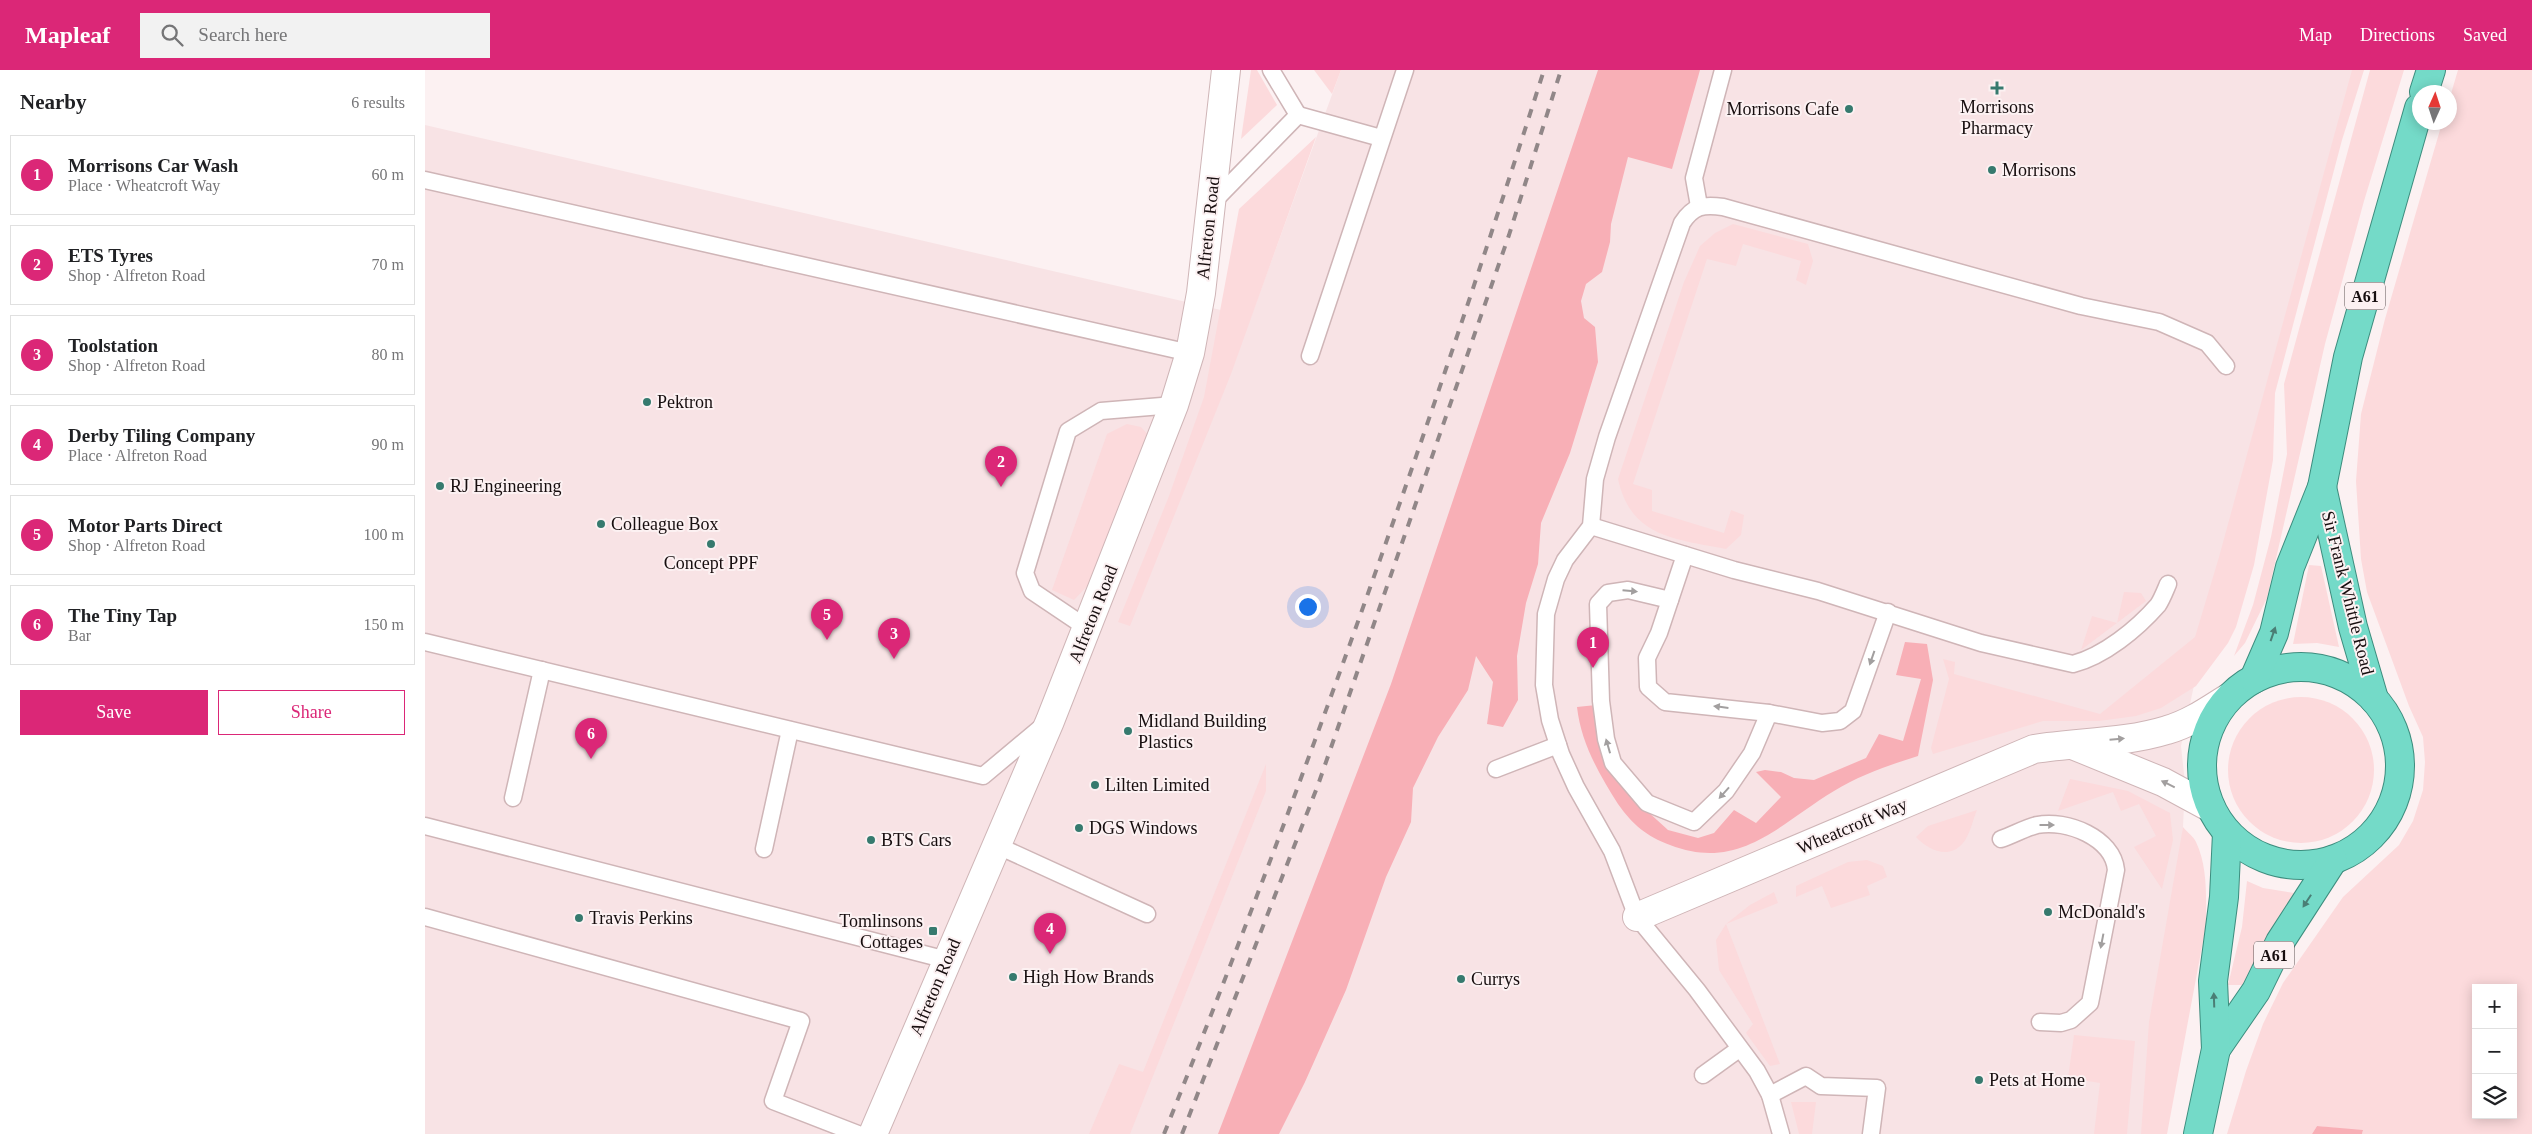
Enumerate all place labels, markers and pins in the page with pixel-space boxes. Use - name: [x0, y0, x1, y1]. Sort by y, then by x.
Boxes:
- marker: Morrisons Pharmacy: [1991, 82, 2003, 94]
- place label: Morrisons Pharmacy: [1960, 97, 2034, 138]
- place label: Morrisons Cafe: [1727, 99, 1839, 119]
- marker: Morrisons Cafe: [1843, 103, 1855, 115]
- place label: Morrisons: [2002, 160, 2076, 180]
- marker: Morrisons: [1986, 164, 1998, 176]
- place label: Pektron: [657, 392, 713, 412]
- marker: Pektron: [641, 396, 653, 408]
- pin: 2: [985, 446, 1017, 487]
- place label: RJ Engineering: [450, 476, 561, 496]
- marker: RJ Engineering: [434, 480, 446, 492]
- place label: Colleague Box: [611, 514, 718, 534]
- marker: Colleague Box: [595, 518, 607, 530]
- marker: Concept PPF: [705, 538, 717, 550]
- place label: Concept PPF: [664, 553, 758, 573]
- pin: 5: [811, 599, 843, 640]
- pin: 3: [878, 618, 910, 659]
- pin: 1: [1577, 627, 1609, 668]
- place label: Midland Building Plastics: [1138, 711, 1267, 752]
- pin: 6: [575, 718, 607, 759]
- marker: Midland Building Plastics: [1122, 725, 1134, 737]
- place label: Lilten Limited: [1105, 775, 1209, 795]
- marker: Lilten Limited: [1089, 779, 1101, 791]
- place label: DGS Windows: [1089, 818, 1197, 838]
- marker: DGS Windows: [1073, 822, 1085, 834]
- place label: BTS Cars: [881, 830, 952, 850]
- marker: BTS Cars: [865, 834, 877, 846]
- place label: McDonald's: [2058, 902, 2145, 922]
- marker: McDonald's: [2042, 906, 2054, 918]
- place label: Travis Perkins: [589, 908, 693, 928]
- place label: Tomlinsons Cottages: [839, 911, 923, 952]
- marker: Travis Perkins: [573, 912, 585, 924]
- pin: 4: [1034, 913, 1066, 954]
- marker: Tomlinsons Cottages: [927, 925, 939, 937]
- place label: High How Brands: [1023, 967, 1154, 987]
- place label: Currys: [1471, 969, 1520, 989]
- marker: High How Brands: [1007, 971, 1019, 983]
- marker: Currys: [1455, 973, 1467, 985]
- place label: Pets at Home: [1989, 1070, 2085, 1090]
- marker: Pets at Home: [1973, 1074, 1985, 1086]

